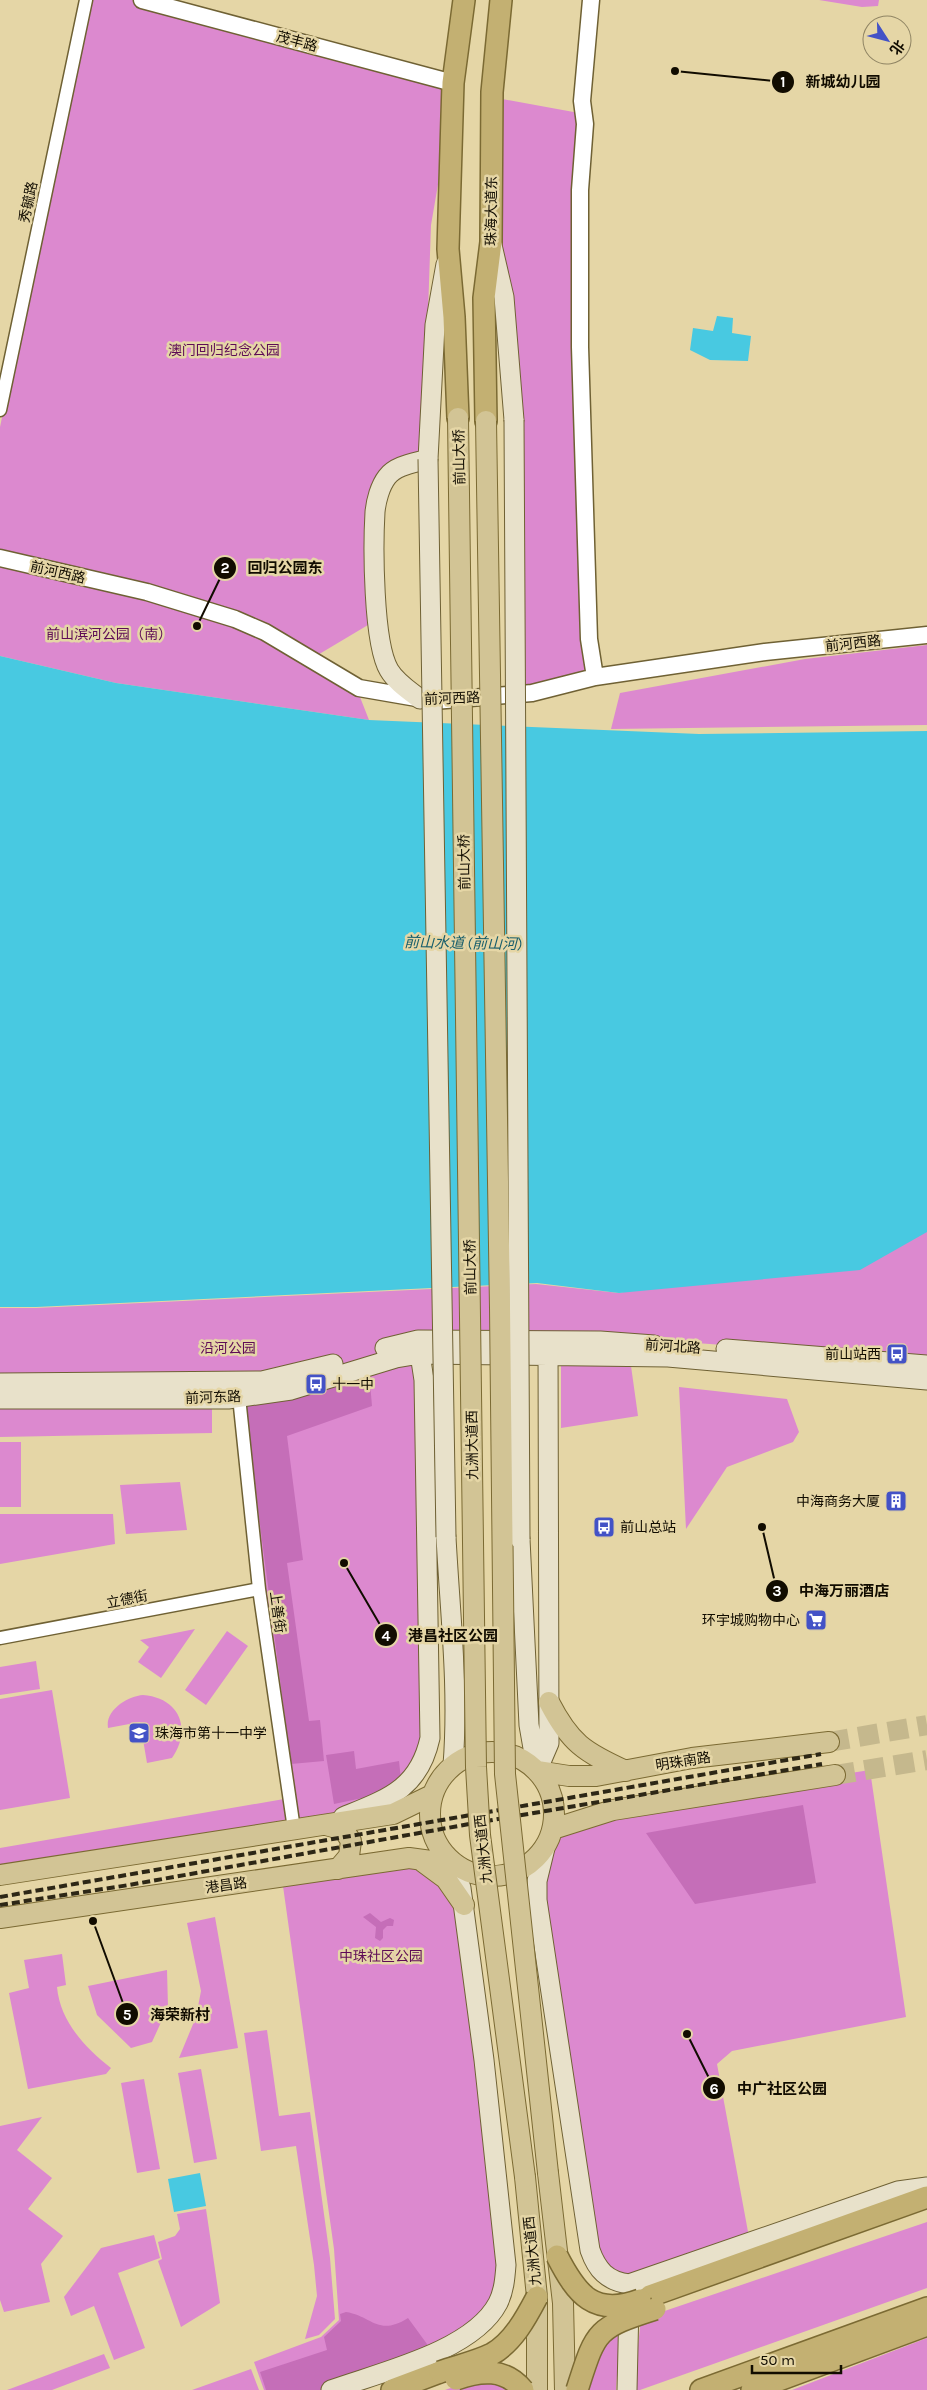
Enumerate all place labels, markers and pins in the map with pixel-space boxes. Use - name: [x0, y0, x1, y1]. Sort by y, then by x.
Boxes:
- callout: 新城幼儿园: [770, 67, 890, 97]
- callout: 回归公园东: [213, 553, 333, 583]
- bus stop icon: 前山站西: [885, 1342, 909, 1366]
- place label: 前山站西: [825, 1346, 881, 1363]
- bus stop icon: 十一中: [304, 1372, 328, 1396]
- place label: 十一中: [332, 1376, 374, 1393]
- building icon: 中海商务大厦: [884, 1489, 908, 1513]
- place label: 中海商务大厦: [796, 1493, 880, 1510]
- bus stop icon: 前山总站: [592, 1515, 616, 1539]
- place label: 前山总站: [620, 1519, 676, 1536]
- callout: 中海万丽酒店: [764, 1576, 899, 1606]
- supermarket icon: 环宇城购物中心: [804, 1608, 828, 1632]
- place label: 环宇城购物中心: [702, 1612, 800, 1629]
- callout: 港昌社区公园: [373, 1620, 508, 1650]
- school or university icon: 珠海市第十一中学: [127, 1721, 151, 1745]
- place label: 珠海市第十一中学: [155, 1725, 267, 1742]
- callout: 海荣新村: [115, 1999, 220, 2029]
- callout: 中广社区公园: [702, 2073, 837, 2103]

